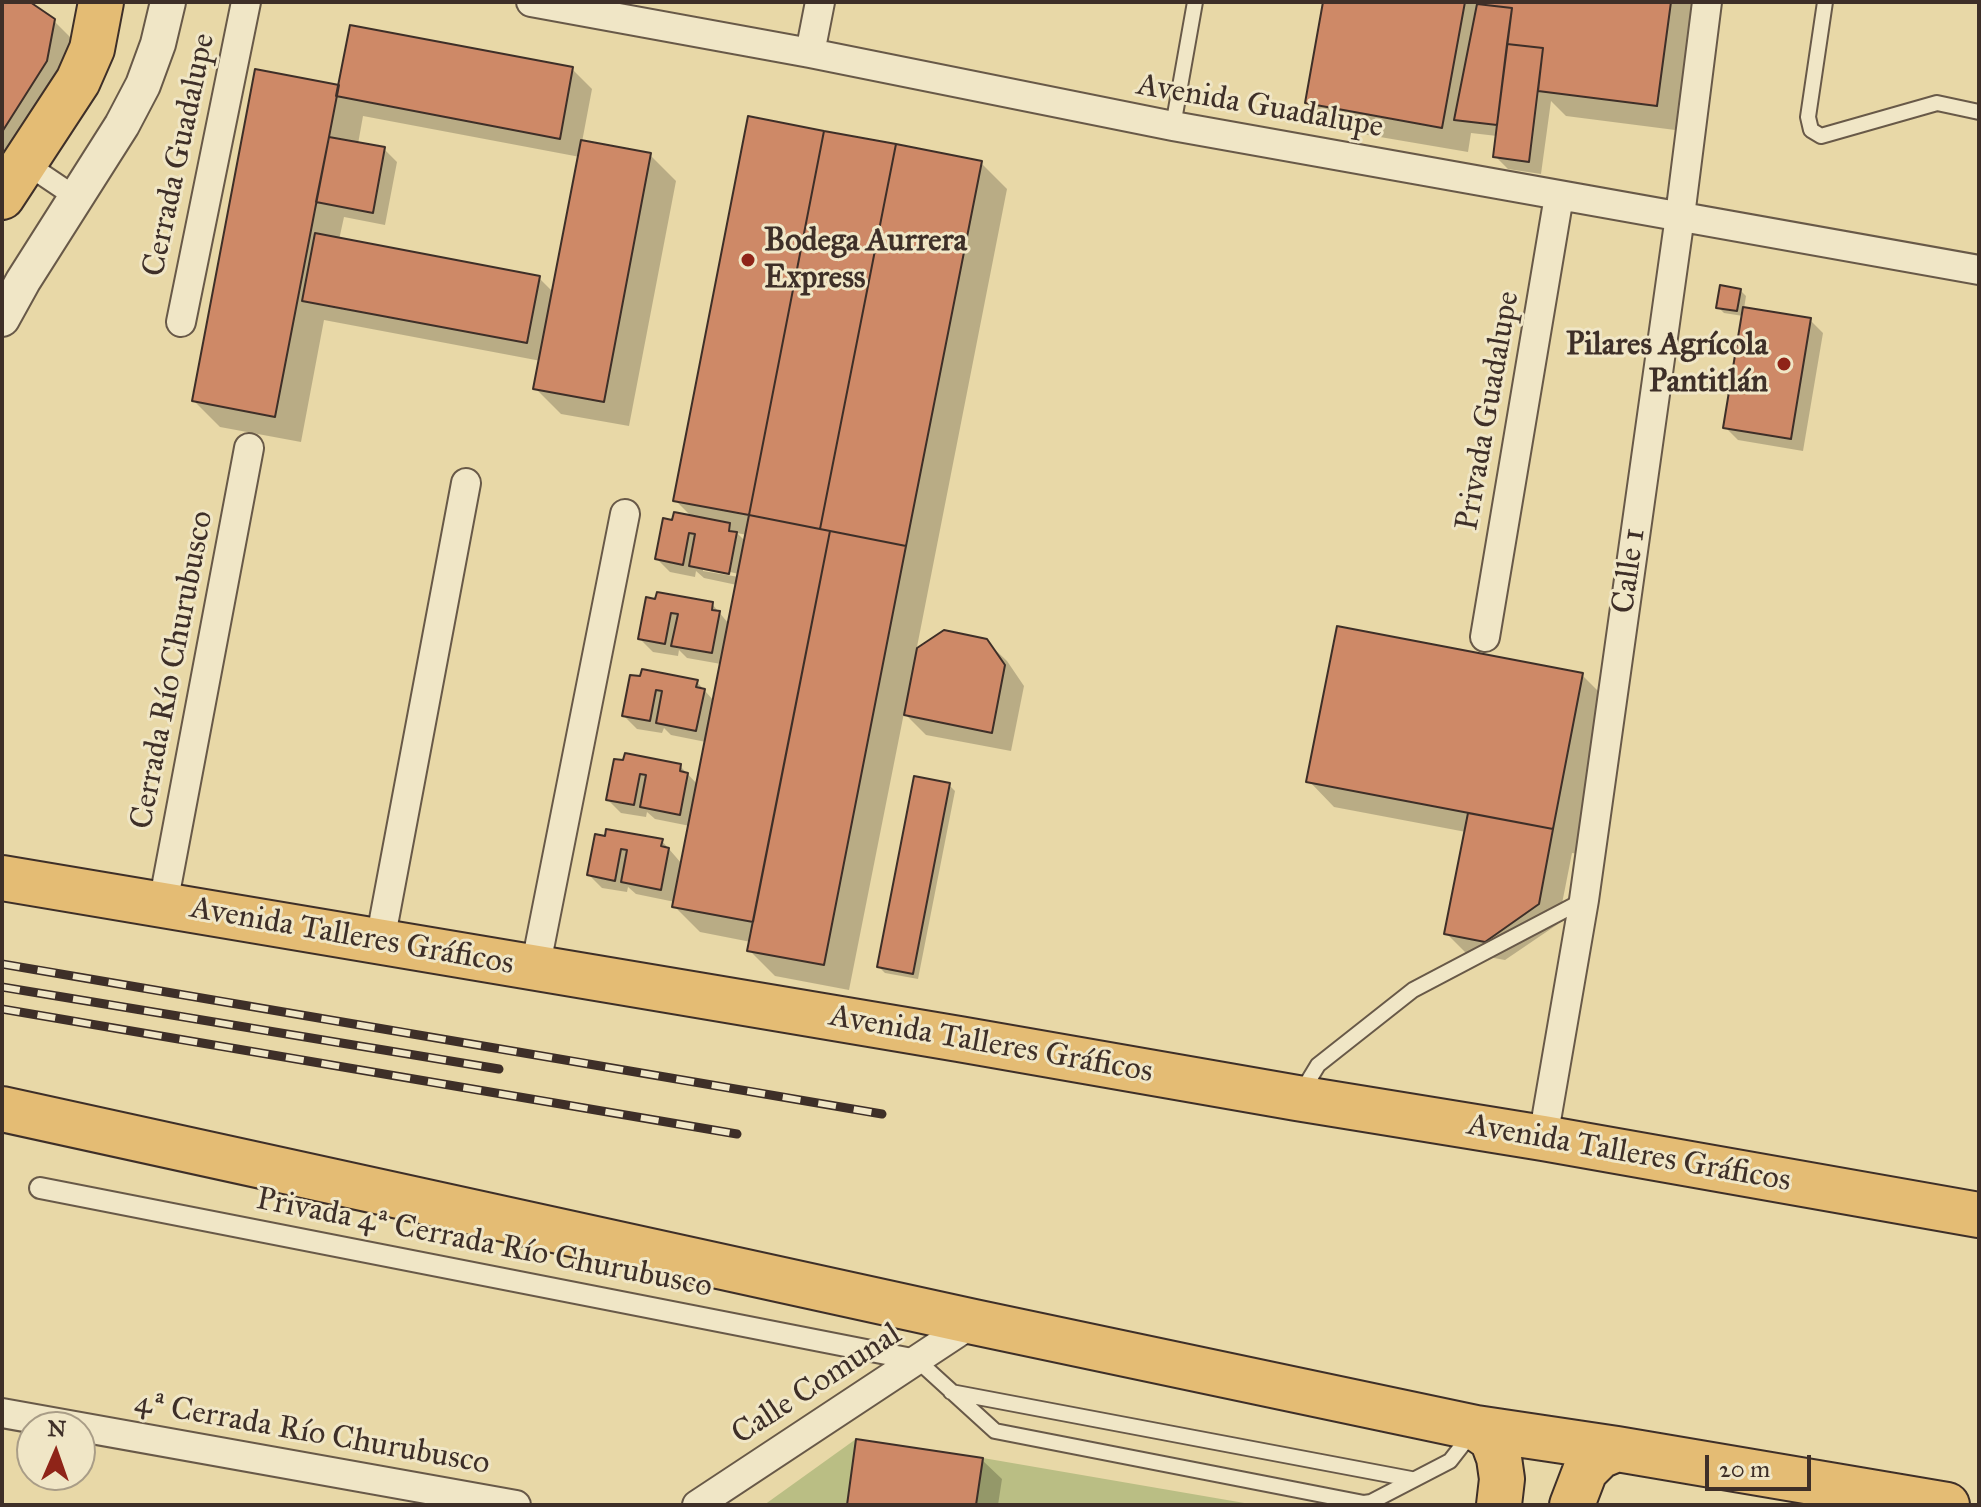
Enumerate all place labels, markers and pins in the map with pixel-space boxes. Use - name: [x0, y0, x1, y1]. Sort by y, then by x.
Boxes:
- place label: Bodega Aurrera Express: [764, 223, 967, 298]
- marker: Bodega Aurrera Express: [739, 251, 757, 269]
- place label: Pilares Agrícola Pantitlán: [1566, 327, 1768, 402]
- marker: Pilares Agrícola Pantitlán: [1775, 355, 1793, 373]

